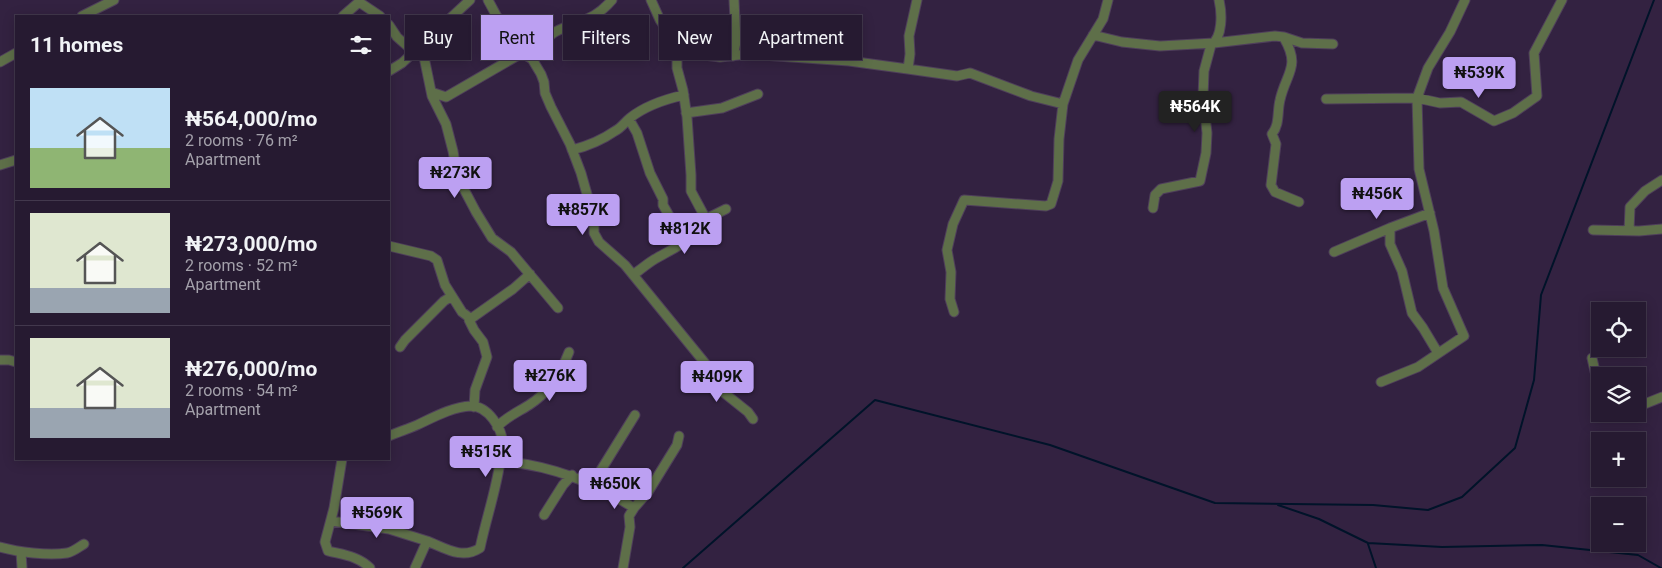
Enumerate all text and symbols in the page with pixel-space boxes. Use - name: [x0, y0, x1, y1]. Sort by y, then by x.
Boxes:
- chip: Buy: [405, 15, 471, 60]
- chip: Rent: [481, 15, 553, 60]
- chip: Filters: [563, 15, 649, 60]
- chip: New: [659, 15, 731, 60]
- chip: Apartment: [741, 15, 862, 60]
- icon: filters: [347, 31, 375, 59]
- text: 11 homes: [30, 33, 123, 57]
- pin: ₦539K: [1444, 56, 1514, 99]
- text: ₦539K: [1454, 63, 1504, 82]
- pin: ₦564K: [1160, 90, 1230, 133]
- text: ₦564K: [1170, 97, 1220, 116]
- text: ₦564,000/mo: [185, 107, 317, 131]
- icon: home: [70, 108, 130, 168]
- text: 2 rooms · 76 m²: [185, 131, 298, 150]
- text: Apartment: [185, 150, 261, 169]
- pin: ₦273K: [420, 156, 490, 199]
- text: ₦273K: [430, 163, 480, 182]
- pin: ₦456K: [1342, 178, 1412, 220]
- text: ₦456K: [1352, 184, 1402, 203]
- pin: ₦857K: [548, 194, 618, 236]
- text: ₦857K: [558, 200, 608, 219]
- pin: ₦812K: [650, 212, 720, 255]
- text: ₦812K: [660, 219, 710, 238]
- text: ₦273,000/mo: [185, 232, 317, 256]
- icon: home: [70, 233, 130, 293]
- text: 2 rooms · 52 m²: [185, 256, 298, 275]
- text: Apartment: [185, 275, 261, 294]
- map controls: [1591, 302, 1646, 552]
- button: locate: [1591, 302, 1646, 357]
- text: ₦276,000/mo: [185, 357, 317, 381]
- icon: home: [70, 358, 130, 418]
- pin: ₦276K: [515, 360, 585, 402]
- pin: ₦409K: [682, 360, 752, 403]
- text: ₦276K: [525, 366, 575, 385]
- text: ₦409K: [692, 367, 742, 386]
- button: layers: [1591, 367, 1646, 422]
- text: 2 rooms · 54 m²: [185, 381, 298, 400]
- text: Apartment: [185, 400, 261, 419]
- button: +: [1591, 432, 1646, 487]
- pin: ₦515K: [451, 436, 521, 478]
- text: ₦515K: [461, 442, 511, 461]
- pin: ₦650K: [580, 468, 650, 510]
- text: ₦650K: [590, 474, 640, 493]
- pin: ₦569K: [342, 496, 412, 539]
- button: −: [1591, 497, 1646, 552]
- text: ₦569K: [352, 503, 402, 522]

